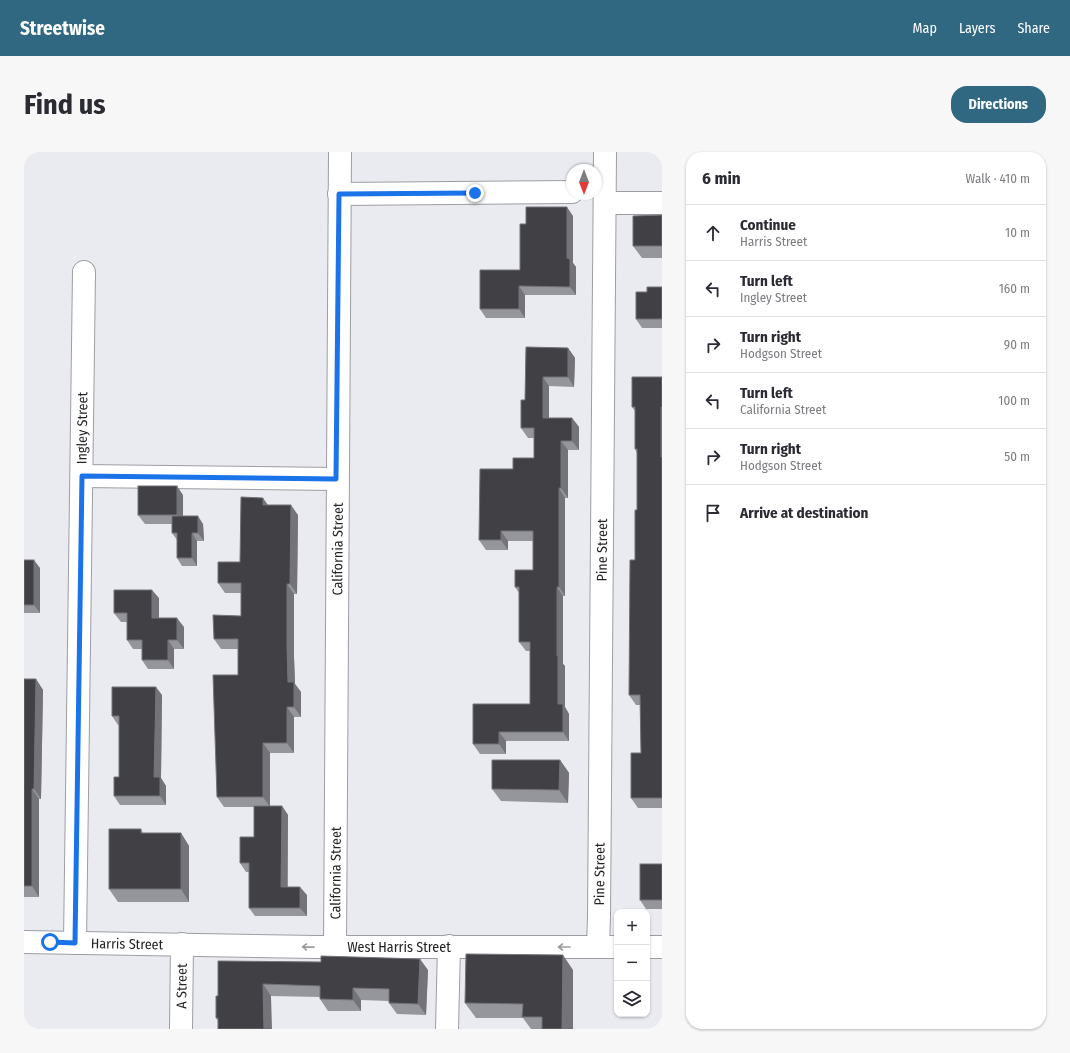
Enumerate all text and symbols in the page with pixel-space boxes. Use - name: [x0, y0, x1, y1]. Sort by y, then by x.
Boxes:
- text: Streetwise: [20, 17, 105, 40]
- text: Map: [913, 20, 937, 37]
- text: Layers: [959, 20, 995, 37]
- text: Share: [1017, 20, 1050, 37]
- button: Directions: [951, 86, 1046, 123]
- text: Find us: [24, 88, 106, 121]
- north arrow: [566, 164, 602, 200]
- text: 6 min: [702, 168, 741, 189]
- text: Walk · 410 m: [966, 171, 1030, 186]
- route end: [466, 184, 484, 202]
- text: Continue: [740, 216, 796, 234]
- icon: ahead: [702, 222, 724, 244]
- text: 10 m: [1005, 225, 1030, 240]
- text: Harris Street: [740, 234, 807, 249]
- text: Turn left: [740, 272, 793, 290]
- icon: left: [702, 278, 724, 300]
- text: 160 m: [999, 281, 1030, 296]
- text: Ingley Street: [740, 290, 807, 305]
- text: Turn right: [740, 328, 801, 346]
- icon: right: [702, 334, 724, 356]
- text: 90 m: [1004, 337, 1030, 352]
- text: Hodgson Street: [740, 346, 822, 361]
- text: Turn left: [740, 384, 793, 402]
- icon: left: [702, 390, 724, 412]
- street label: Ingley Street: [73, 391, 91, 464]
- text: 100 m: [998, 393, 1030, 408]
- text: California Street: [740, 402, 826, 417]
- text: Turn right: [740, 440, 801, 458]
- icon: right: [702, 446, 724, 468]
- text: 50 m: [1004, 449, 1030, 464]
- text: Hodgson Street: [740, 458, 822, 473]
- street label: California Street: [329, 502, 347, 596]
- icon: arrive: [702, 502, 724, 524]
- text: Arrive at destination: [740, 504, 868, 522]
- street label: Pine Street: [594, 518, 611, 582]
- street label: California Street: [327, 826, 345, 920]
- street label: Pine Street: [591, 842, 609, 906]
- map controls: [614, 909, 650, 1017]
- button: +: [614, 909, 650, 945]
- route start: [41, 933, 59, 951]
- street label: Harris Street: [91, 935, 164, 953]
- street label: West Harris Street: [347, 939, 451, 956]
- one-way arrow: [302, 943, 315, 950]
- one-way arrow: [558, 943, 571, 951]
- button: −: [614, 945, 650, 981]
- street label: A Street: [173, 963, 191, 1009]
- button: layers: [614, 981, 650, 1017]

